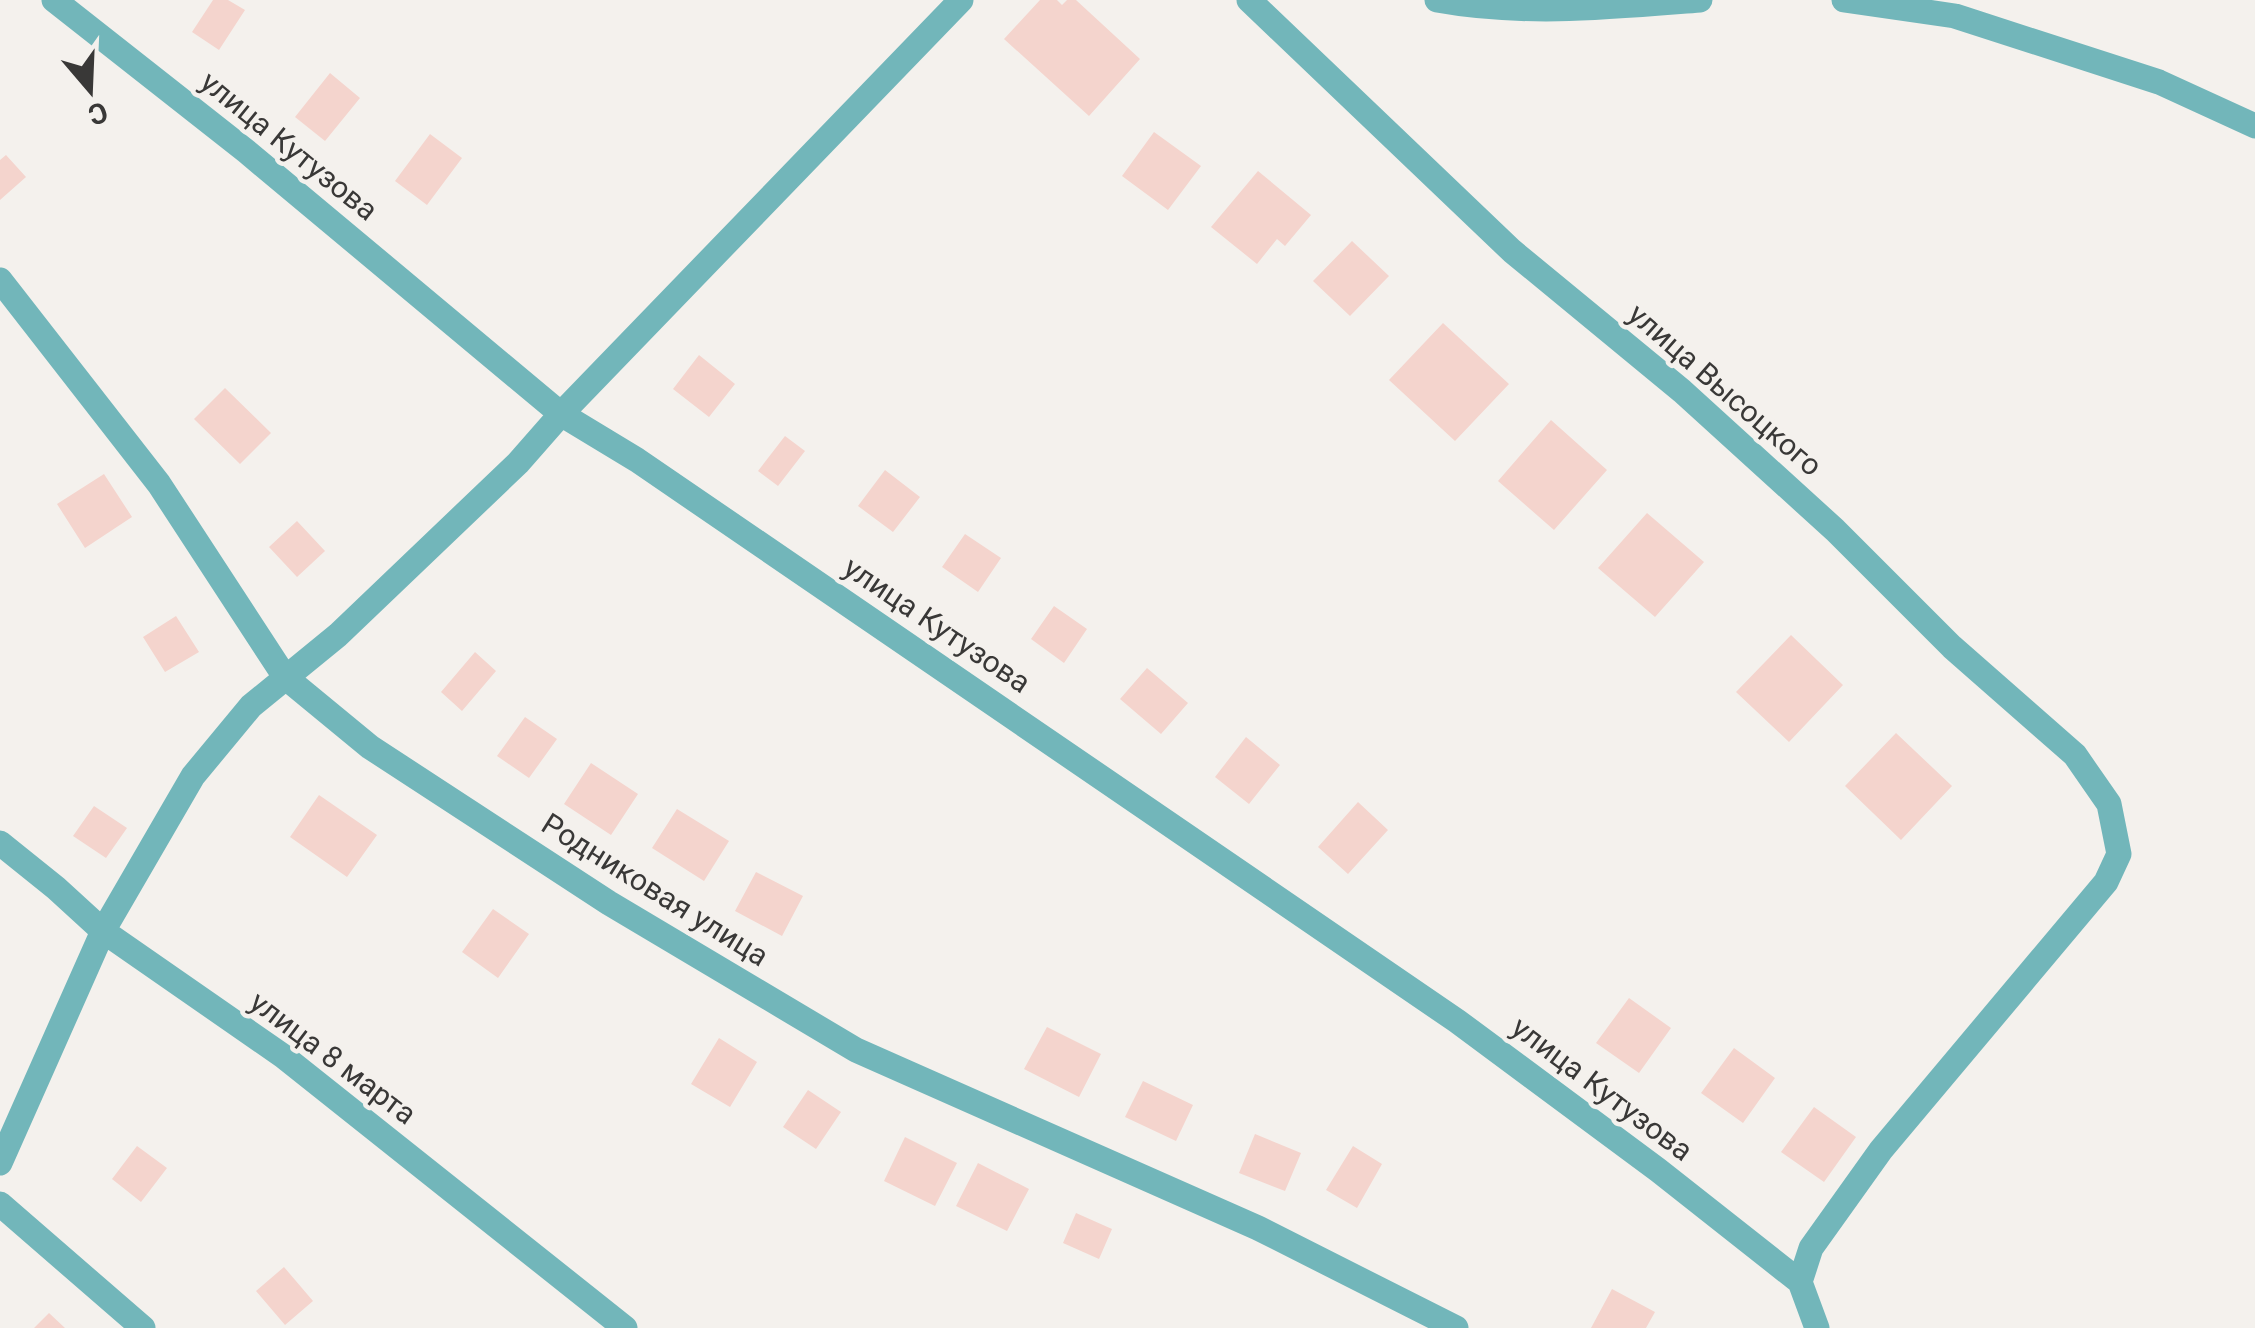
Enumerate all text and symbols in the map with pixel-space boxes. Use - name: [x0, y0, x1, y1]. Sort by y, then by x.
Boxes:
- north arrow: [40, 40, 140, 140]
- street label: улица Кутузова: [194, 64, 385, 228]
- text: С: [84, 95, 112, 132]
- street label: улица Высоцкого: [1621, 296, 1829, 483]
- street label: улица Кутузова: [837, 549, 1037, 700]
- street label: Родниковая улица: [536, 806, 775, 973]
- street label: улица 8 марта: [243, 984, 423, 1131]
- street label: улица Кутузова: [1505, 1009, 1700, 1168]

